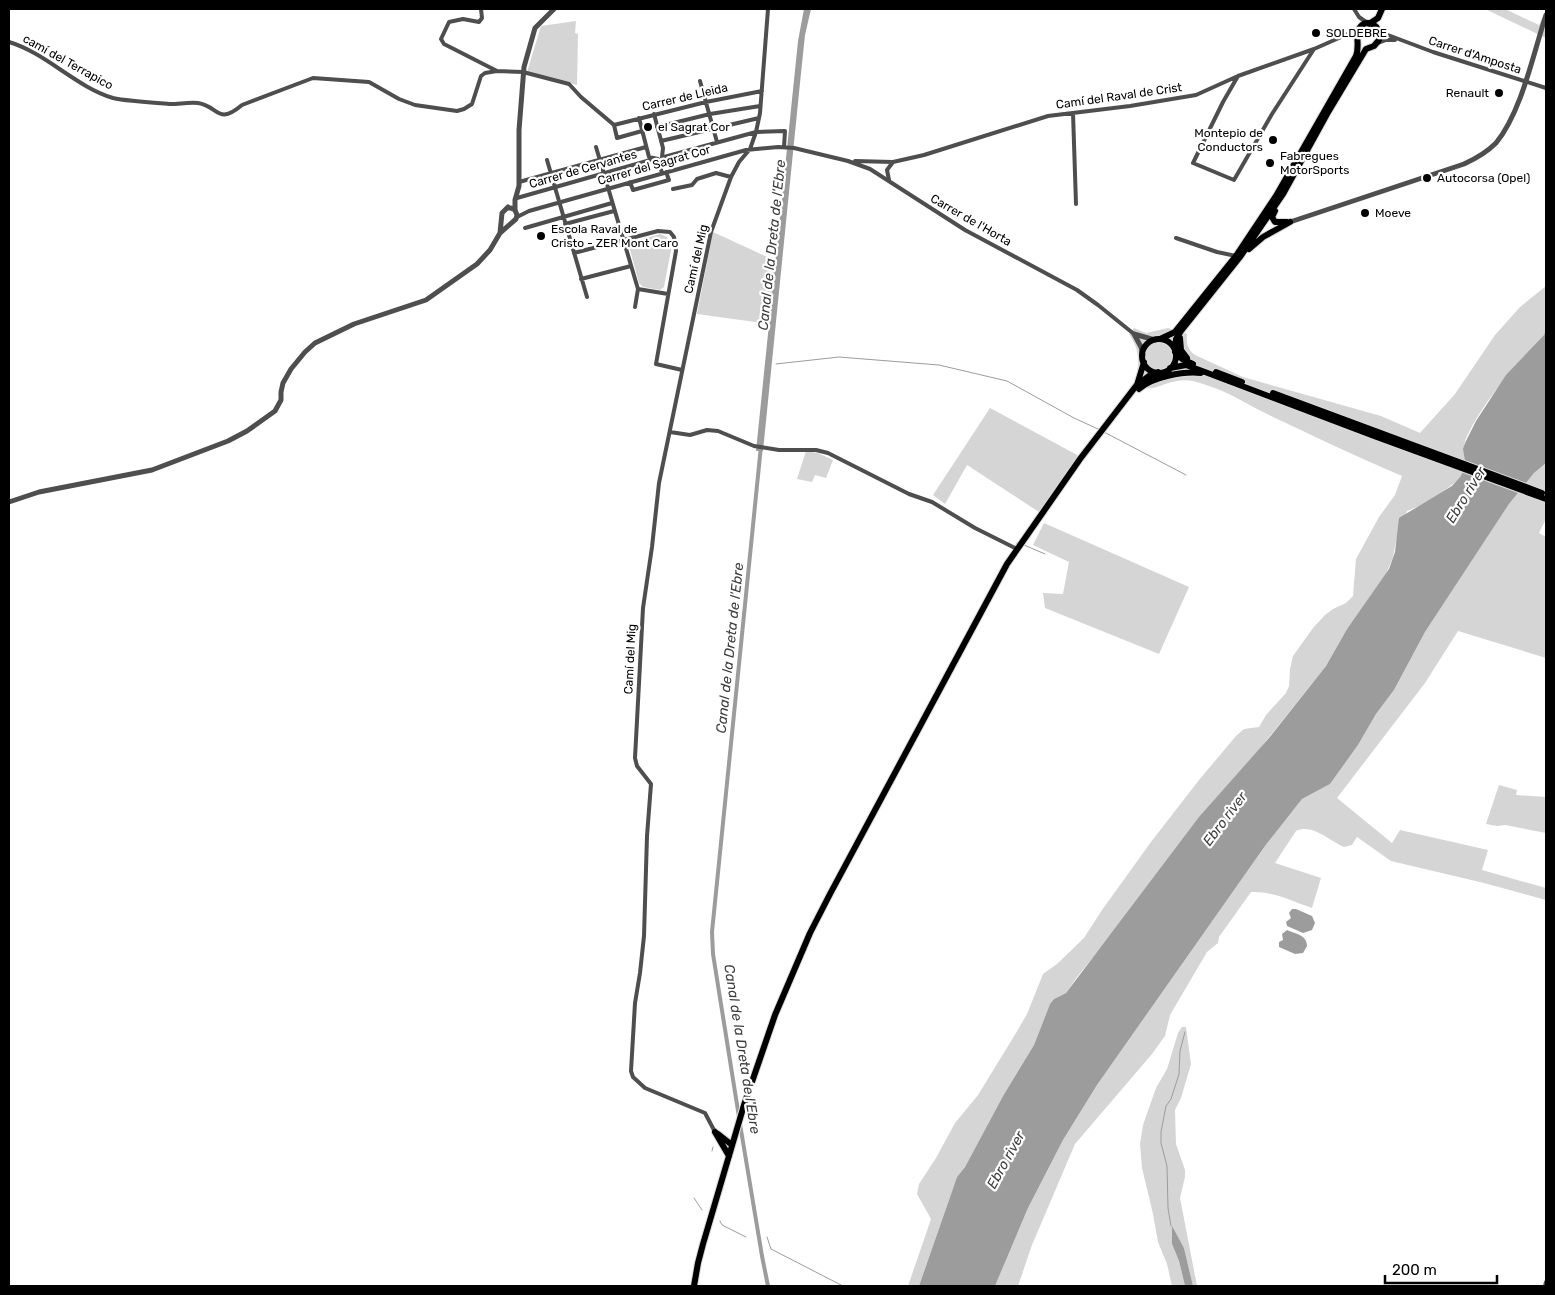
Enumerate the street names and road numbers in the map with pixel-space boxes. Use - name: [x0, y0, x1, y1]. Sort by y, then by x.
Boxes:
- street label: camí del Terrapico: [20, 31, 116, 93]
- street label: Carrer d'Amposta: [1427, 33, 1523, 77]
- street label: Carrer de Lleida: [641, 80, 729, 114]
- street label: Camí del Raval de Crist: [1055, 80, 1183, 112]
- street label: Carrer del Sagrat Cor: [596, 142, 712, 188]
- street label: Carrer de Cervantes: [528, 147, 638, 191]
- street label: Carrer de l'Horta: [928, 191, 1014, 249]
- street label: Camí del Mig: [681, 223, 711, 295]
- street label: Camí del Mig: [621, 623, 639, 695]

